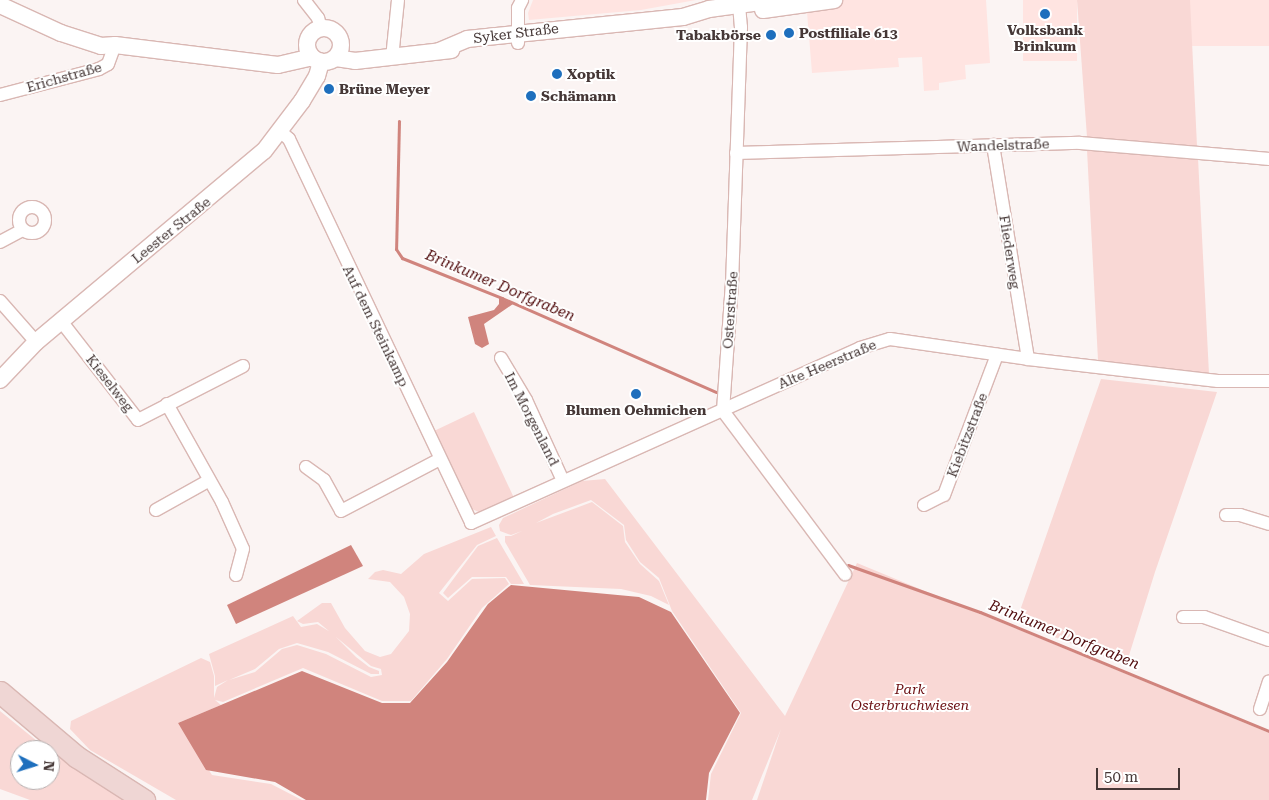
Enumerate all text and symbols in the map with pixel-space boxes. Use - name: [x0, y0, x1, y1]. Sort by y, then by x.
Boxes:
- marker: Volksbank Brinkum: [1039, 8, 1051, 20]
- street label: Syker Straße: [472, 19, 560, 47]
- place label: Volksbank Brinkum: [1007, 22, 1083, 54]
- place label: Postfiliale 613: [799, 25, 898, 41]
- place label: Tabakbörse: [676, 27, 761, 43]
- marker: Postfiliale 613: [783, 27, 795, 39]
- marker: Tabakbörse: [765, 29, 777, 41]
- street label: Erichstraße: [24, 58, 104, 96]
- place label: Xoptik: [567, 66, 615, 82]
- marker: Xoptik: [551, 68, 563, 80]
- place label: Brüne Meyer: [339, 81, 430, 97]
- marker: Brüne Meyer: [323, 83, 335, 95]
- place label: Schämann: [541, 88, 616, 104]
- marker: Schämann: [525, 90, 537, 102]
- street label: Wandelstraße: [956, 135, 1050, 155]
- street label: Leester Straße: [128, 193, 214, 267]
- street label: Fliederweg: [996, 214, 1024, 290]
- water label: Brinkumer Dorfgraben: [423, 246, 577, 326]
- street label: Auf dem Steinkamp: [339, 263, 413, 389]
- street label: Osterstraße: [719, 271, 741, 349]
- street label: Alte Heerstraße: [775, 336, 879, 392]
- street label: Kieselweg: [83, 351, 137, 415]
- street label: Im Morgenland: [501, 369, 563, 469]
- marker: Blumen Oehmichen: [630, 388, 642, 400]
- street label: Kiebitzstraße: [943, 390, 991, 480]
- place label: Blumen Oehmichen: [566, 402, 706, 418]
- water label: Brinkumer Dorfgraben: [986, 597, 1142, 673]
- park label: Park Osterbruchwiesen: [851, 681, 969, 714]
- north arrow: [10, 740, 60, 790]
- scale bar: [1099, 758, 1183, 790]
- text: N: [41, 760, 57, 772]
- text: 50 m: [1104, 768, 1138, 786]

